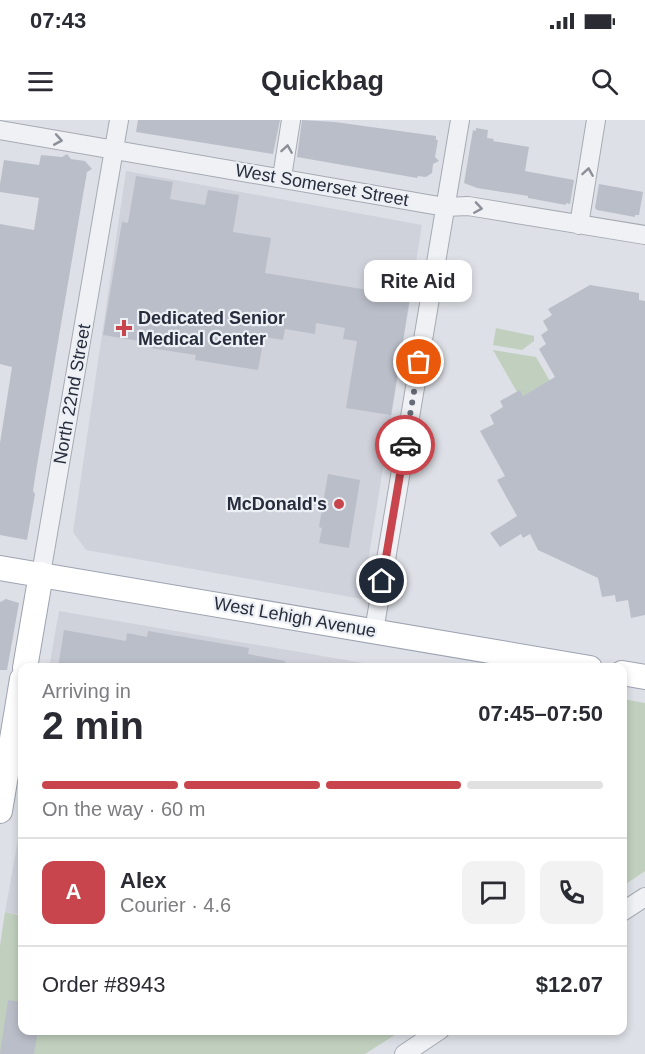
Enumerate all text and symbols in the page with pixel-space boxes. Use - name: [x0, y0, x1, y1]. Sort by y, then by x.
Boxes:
- text: 07:43: [30, 8, 86, 33]
- icon: menu: [24, 65, 57, 98]
- icon: search: [588, 65, 621, 98]
- text: Quickbag: [261, 66, 384, 96]
- one-way arrow: [53, 133, 62, 145]
- one-way arrow: [280, 144, 292, 153]
- street label: West Somerset Street: [234, 160, 410, 210]
- one-way arrow: [581, 168, 593, 177]
- one-way arrow: [473, 201, 482, 213]
- callout: Rite Aid: [365, 260, 473, 302]
- text: Rite Aid: [381, 270, 455, 292]
- place label: Dedicated Senior Medical Center: [138, 308, 285, 349]
- marker: Dedicated Senior Medical Center: [115, 319, 133, 337]
- street label: North 22nd Street: [50, 322, 94, 466]
- pin: [393, 336, 444, 387]
- icon: bag: [402, 345, 435, 378]
- courier: [375, 415, 435, 475]
- icon: car: [389, 429, 422, 462]
- place label: McDonald's: [227, 494, 327, 514]
- marker: McDonald's: [332, 497, 346, 511]
- pin: [356, 555, 407, 606]
- icon: home: [365, 564, 398, 597]
- street label: West Lehigh Avenue: [212, 593, 378, 641]
- text: Arriving in: [42, 680, 131, 702]
- text: 07:45–07:50: [478, 701, 603, 726]
- text: 2 min: [42, 704, 144, 747]
- text: On the way · 60 m: [42, 798, 205, 820]
- button: chat: [462, 861, 525, 924]
- button: phone: [540, 861, 603, 924]
- text: Alex: [120, 868, 166, 893]
- text: A: [66, 879, 81, 904]
- text: Courier · 4.6: [120, 894, 231, 916]
- text: Order #8943: [42, 972, 166, 997]
- text: $12.07: [536, 972, 603, 997]

